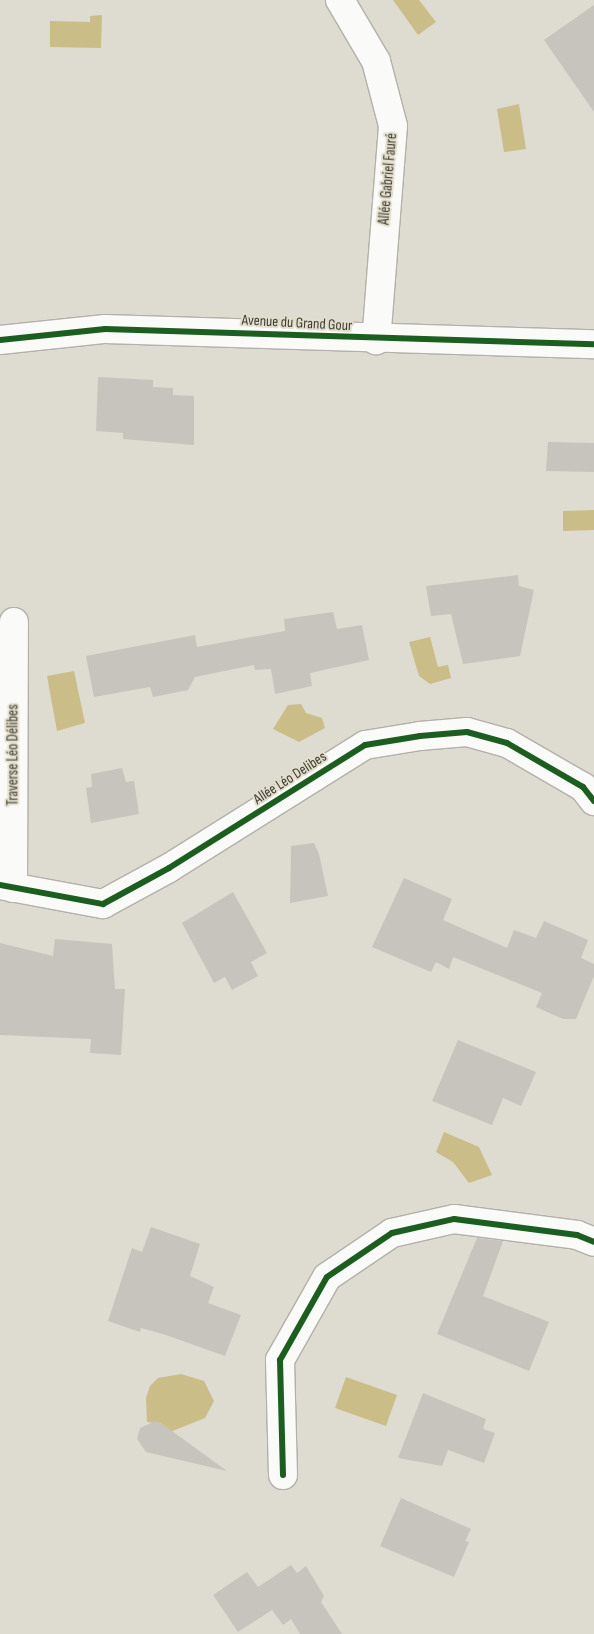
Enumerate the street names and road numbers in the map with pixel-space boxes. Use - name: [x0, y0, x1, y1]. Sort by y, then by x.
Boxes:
- street label: Allée Gabriel Fauré: [375, 132, 401, 226]
- street label: Avenue du Grand Gour: [241, 311, 353, 335]
- street label: Traverse Léo Délibes: [4, 704, 22, 806]
- street label: Allée Léo Delibes: [250, 748, 330, 808]

